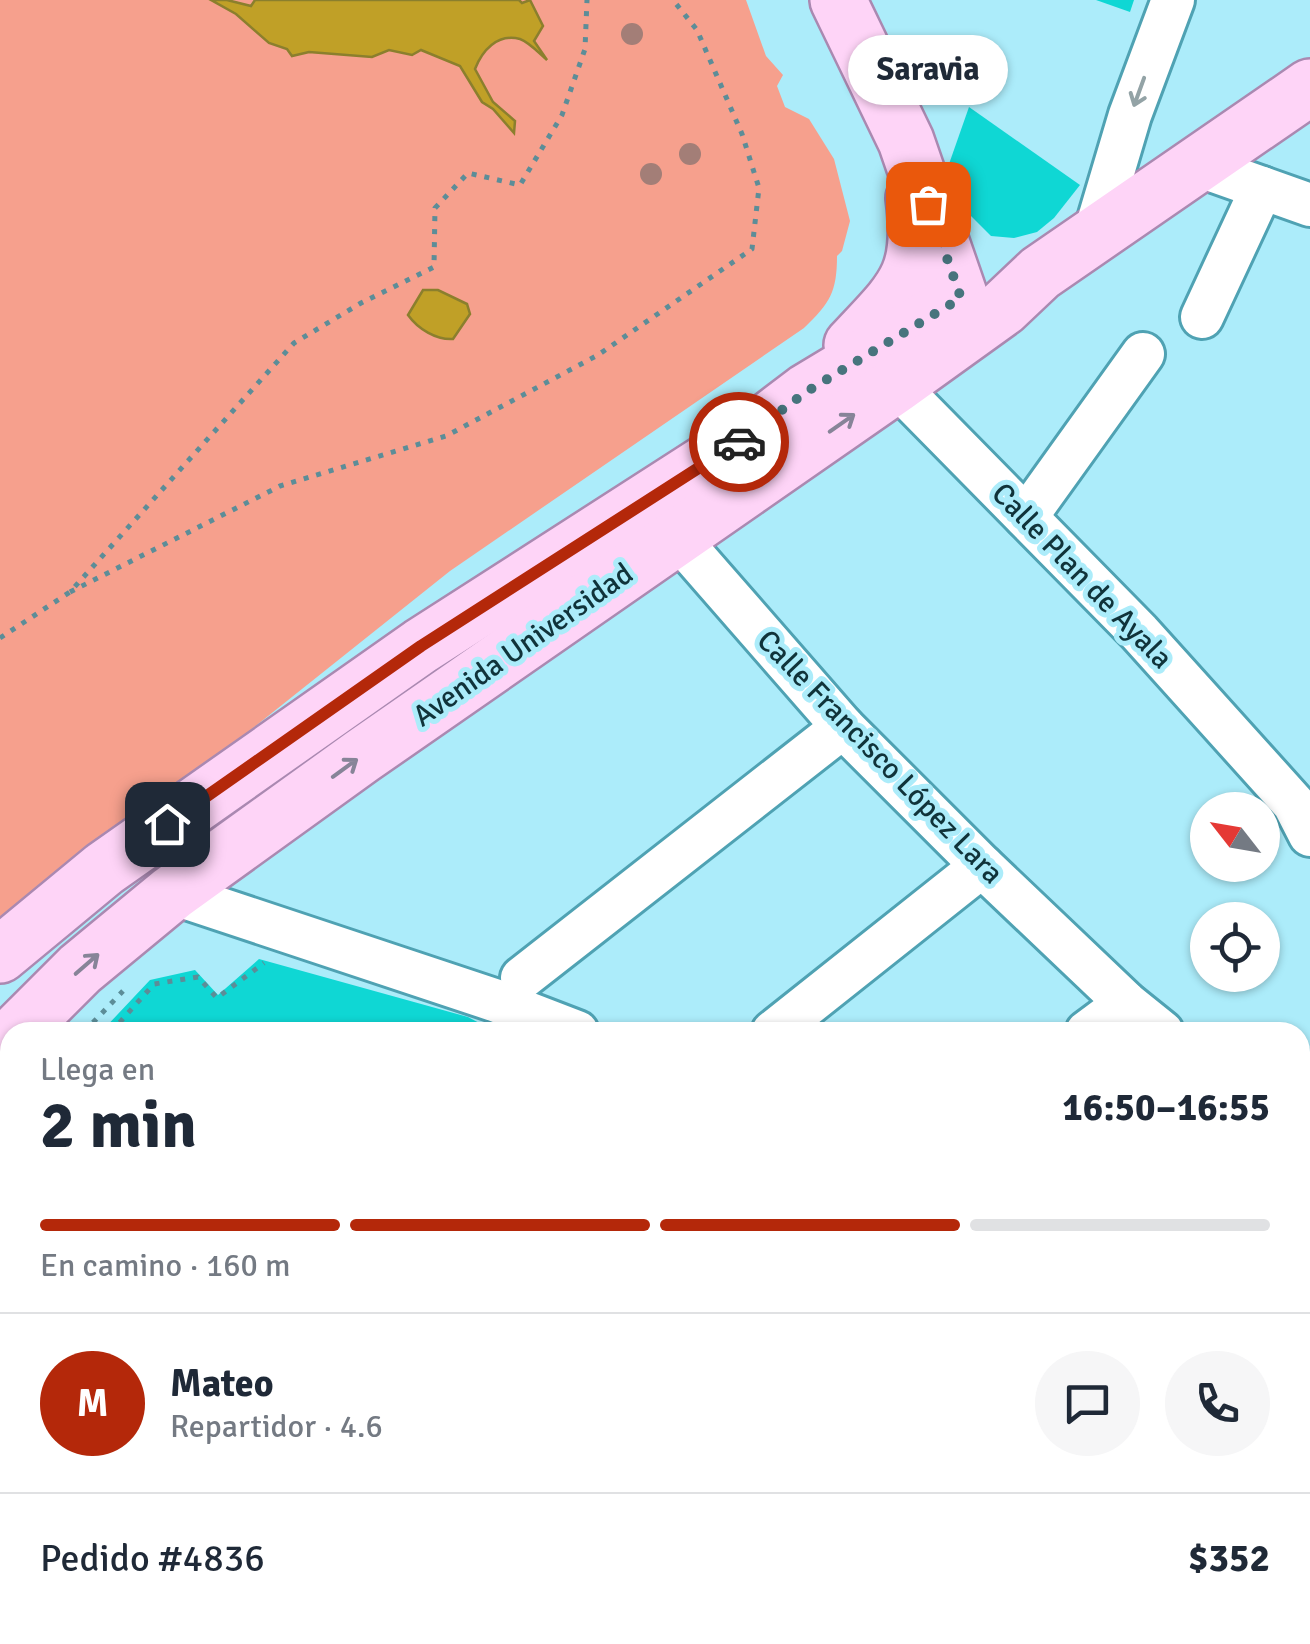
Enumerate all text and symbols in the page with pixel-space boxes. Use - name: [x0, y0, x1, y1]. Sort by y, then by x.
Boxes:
- callout: Saravia: [848, 34, 1008, 104]
- text: Saravia: [876, 50, 980, 89]
- one-way arrow: [1129, 75, 1147, 106]
- pin: [886, 162, 971, 247]
- icon: bag: [901, 177, 956, 232]
- courier: [689, 392, 789, 492]
- one-way arrow: [828, 413, 856, 434]
- icon: car: [712, 415, 767, 470]
- street label: Calle Plan de Ayala: [984, 475, 1180, 677]
- street label: Avenida Universidad: [406, 555, 640, 735]
- street label: Calle Francisco López Lara: [749, 622, 1011, 892]
- one-way arrow: [331, 757, 359, 778]
- pin: [125, 782, 210, 867]
- north arrow: [1190, 792, 1280, 882]
- map controls: [1190, 792, 1280, 992]
- icon: home: [140, 797, 195, 852]
- button: locate: [1190, 902, 1280, 992]
- one-way arrow: [74, 953, 99, 976]
- text: Llega en: [40, 1050, 155, 1089]
- text: 16:50–16:55: [1062, 1084, 1270, 1131]
- text: 2 min: [40, 1086, 197, 1166]
- text: En camino · 160 m: [40, 1246, 290, 1285]
- button: chat: [1035, 1351, 1140, 1456]
- button: phone: [1165, 1351, 1270, 1456]
- text: Mateo: [170, 1360, 274, 1407]
- text: M: [77, 1380, 108, 1427]
- text: Repartidor · 4.6: [170, 1407, 383, 1446]
- text: Pedido #4836: [40, 1535, 265, 1582]
- text: $352: [1188, 1535, 1270, 1582]

